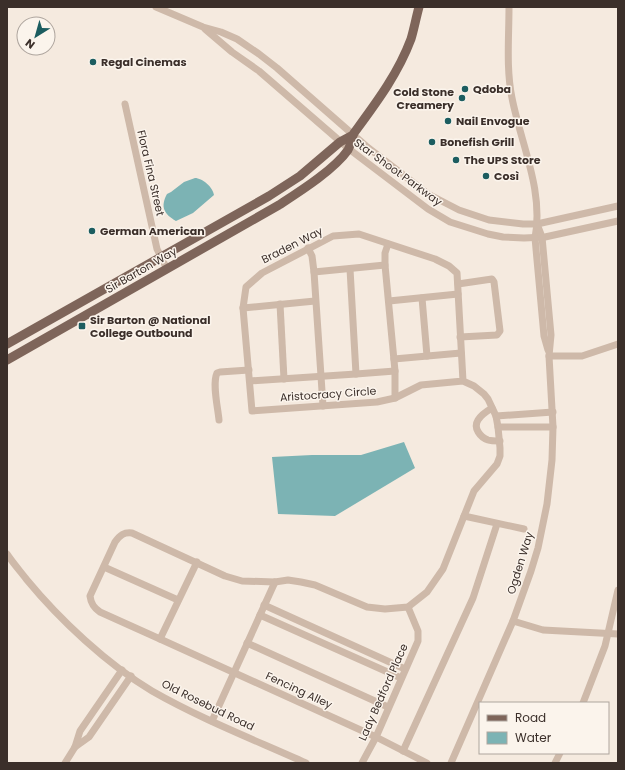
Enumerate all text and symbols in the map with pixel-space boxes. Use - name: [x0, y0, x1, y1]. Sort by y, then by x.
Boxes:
- north arrow: [16, 16, 56, 56]
- text: N: [22, 35, 38, 53]
- place label: Regal Cinemas: [101, 54, 187, 70]
- marker: Regal Cinemas: [88, 57, 98, 67]
- place label: Qdoba: [473, 81, 511, 97]
- place label: Cold Stone Creamery: [393, 84, 454, 113]
- marker: Qdoba: [460, 84, 470, 94]
- marker: Cold Stone Creamery: [457, 93, 467, 103]
- place label: Nail Envogue: [456, 113, 530, 129]
- marker: Nail Envogue: [443, 116, 453, 126]
- street label: Flora Fina Street: [133, 129, 169, 217]
- street label: Star Shoot Parkway: [351, 134, 446, 210]
- place label: Bonefish Grill: [440, 134, 514, 150]
- marker: Bonefish Grill: [427, 137, 437, 147]
- place label: The UPS Store: [464, 152, 541, 168]
- marker: The UPS Store: [451, 155, 461, 165]
- place label: Così: [494, 168, 520, 184]
- marker: Così: [481, 171, 491, 181]
- street label: Braden Way: [259, 222, 326, 267]
- place label: German American: [100, 223, 205, 239]
- marker: German American: [87, 226, 97, 236]
- street label: Sir Barton Way: [102, 243, 180, 297]
- place label: Sir Barton @ National College Outbound: [90, 312, 211, 341]
- marker: Sir Barton @ National College Outbound: [77, 321, 87, 331]
- street label: Aristocracy Circle: [279, 383, 377, 405]
- street label: Ogden Way: [503, 529, 537, 596]
- street label: Lady Bedford Place: [354, 641, 412, 743]
- street label: Fencing Alley: [263, 668, 336, 713]
- street label: Old Rosebud Road: [159, 676, 257, 734]
- legend: [479, 702, 609, 754]
- text: Road: [515, 709, 546, 726]
- text: Water: [515, 729, 552, 746]

